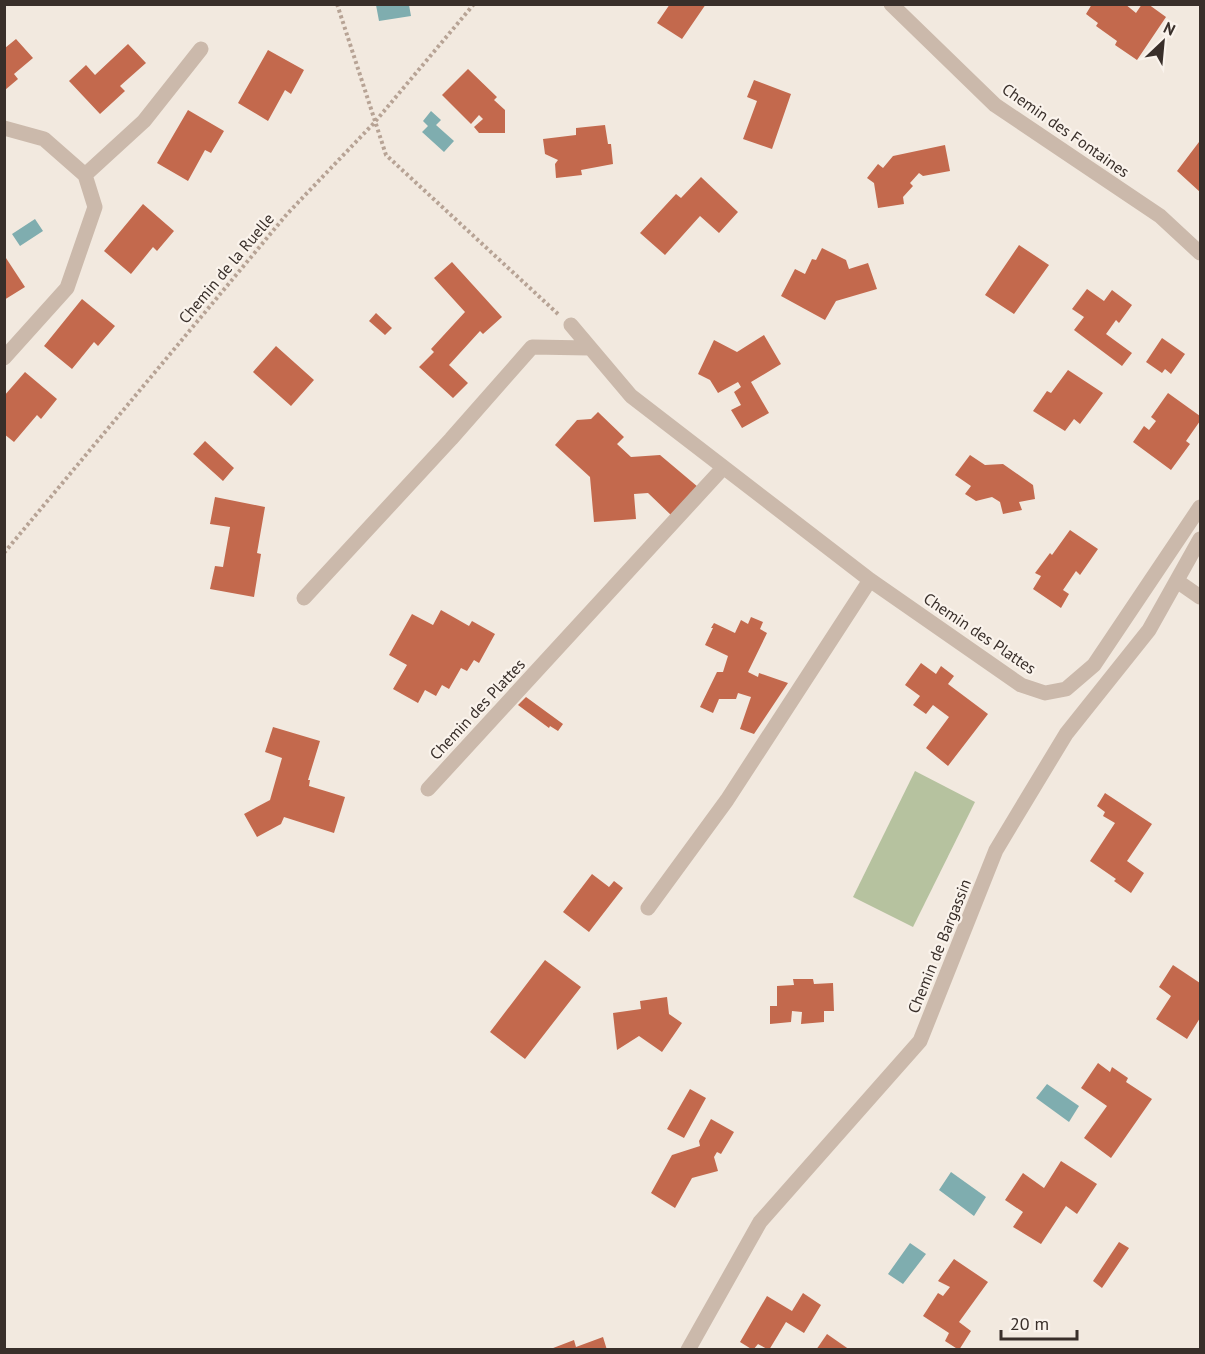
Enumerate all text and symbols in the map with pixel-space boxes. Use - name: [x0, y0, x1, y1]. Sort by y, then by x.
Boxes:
- north arrow: [1133, 12, 1193, 72]
- text: N: [1160, 17, 1179, 40]
- street label: Chemin des Fontaines: [998, 79, 1134, 182]
- street label: Chemin de la Ruelle: [174, 209, 278, 327]
- street label: Chemin des Plattes: [920, 588, 1040, 678]
- street label: Chemin des Plattes: [425, 654, 529, 764]
- street label: Chemin de Bargassin: [903, 876, 975, 1016]
- scale bar: [1001, 1303, 1078, 1341]
- text: 20 m: [1010, 1312, 1049, 1335]

